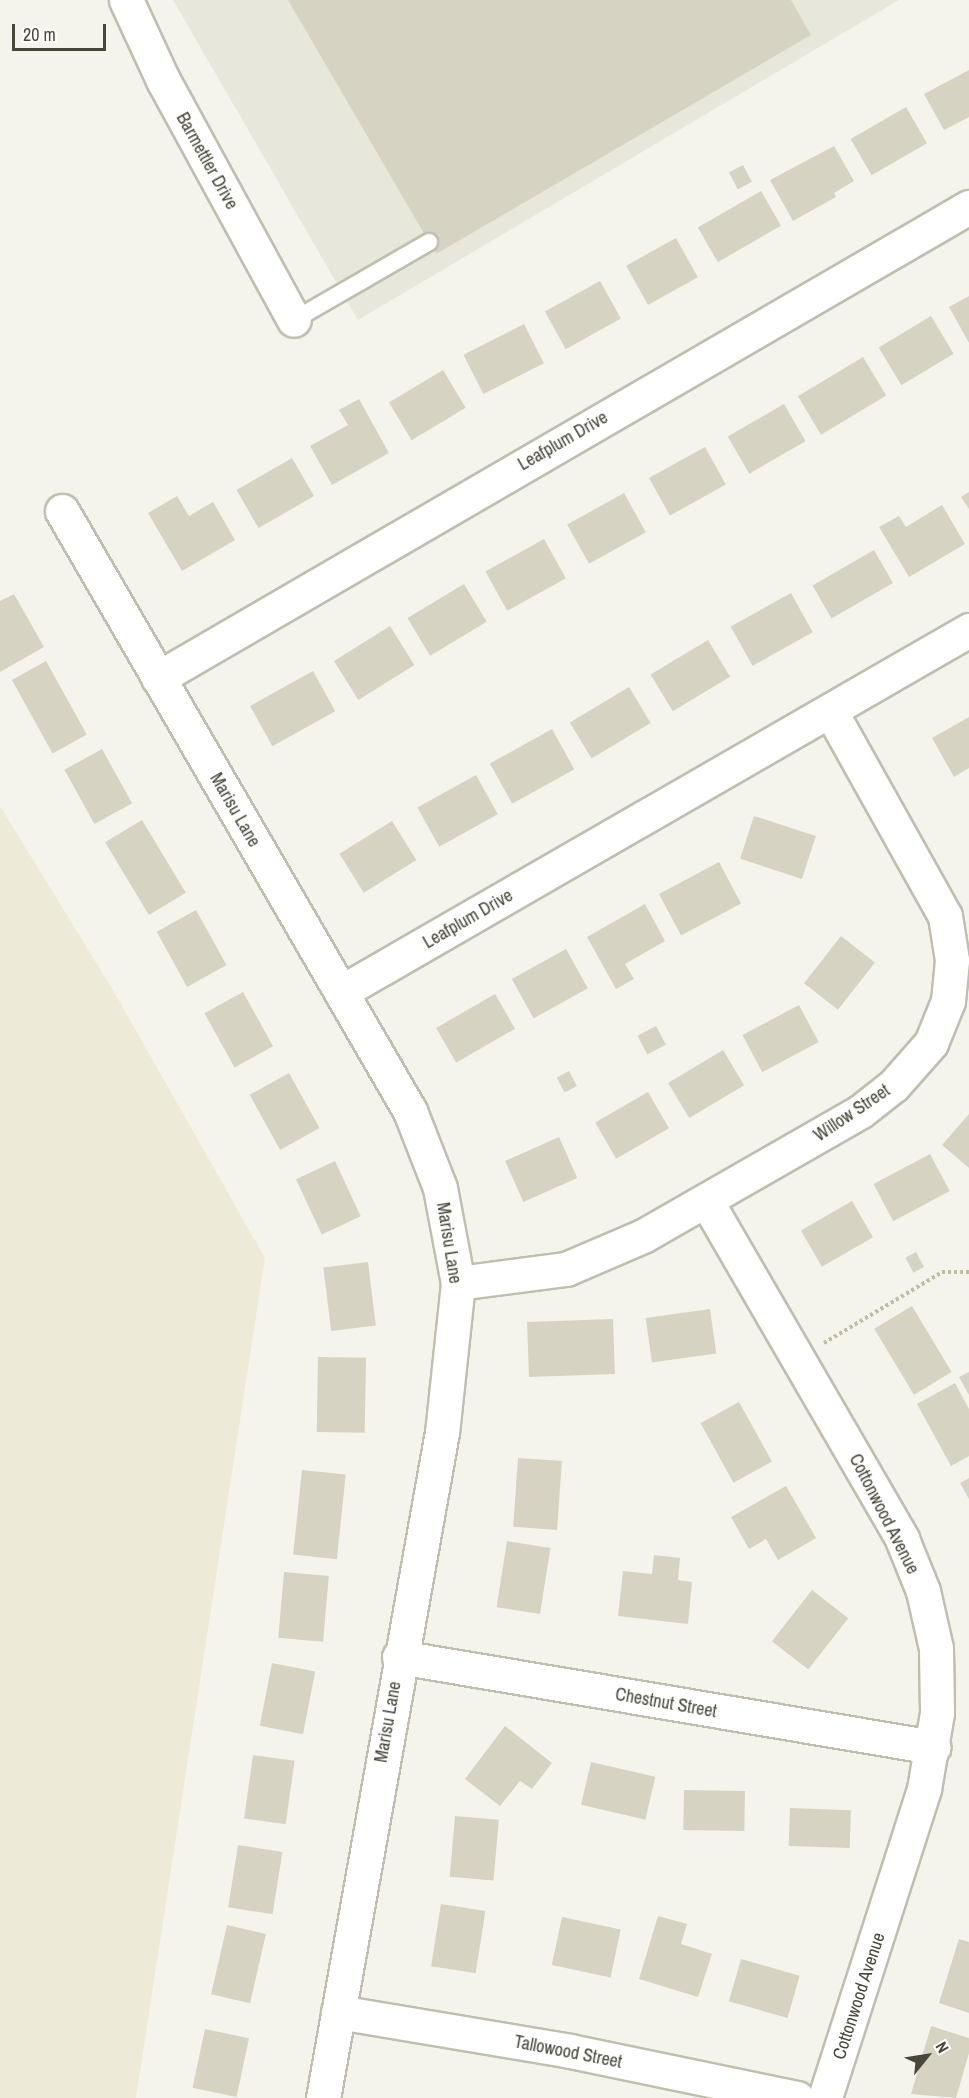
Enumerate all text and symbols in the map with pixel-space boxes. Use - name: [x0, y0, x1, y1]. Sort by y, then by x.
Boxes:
- scale bar: [15, 12, 110, 50]
- text: 20 m: [23, 22, 56, 47]
- street label: Barmettler Drive: [172, 109, 242, 213]
- street label: Leafplum Drive: [514, 407, 612, 475]
- street label: Marisu Lane: [205, 769, 265, 851]
- street label: Leafplum Drive: [419, 885, 517, 953]
- street label: Willow Street: [810, 1080, 894, 1146]
- street label: Marisu Lane: [432, 1201, 466, 1285]
- street label: Cottonwood Avenue: [844, 1450, 924, 1578]
- street label: Marisu Lane: [370, 1680, 406, 1764]
- street label: Chestnut Street: [614, 1683, 718, 1723]
- street label: Cottonwood Avenue: [828, 1930, 890, 2062]
- north arrow: [897, 2026, 957, 2086]
- street label: Tallowood Street: [512, 2031, 624, 2073]
- text: N: [931, 2037, 954, 2057]

